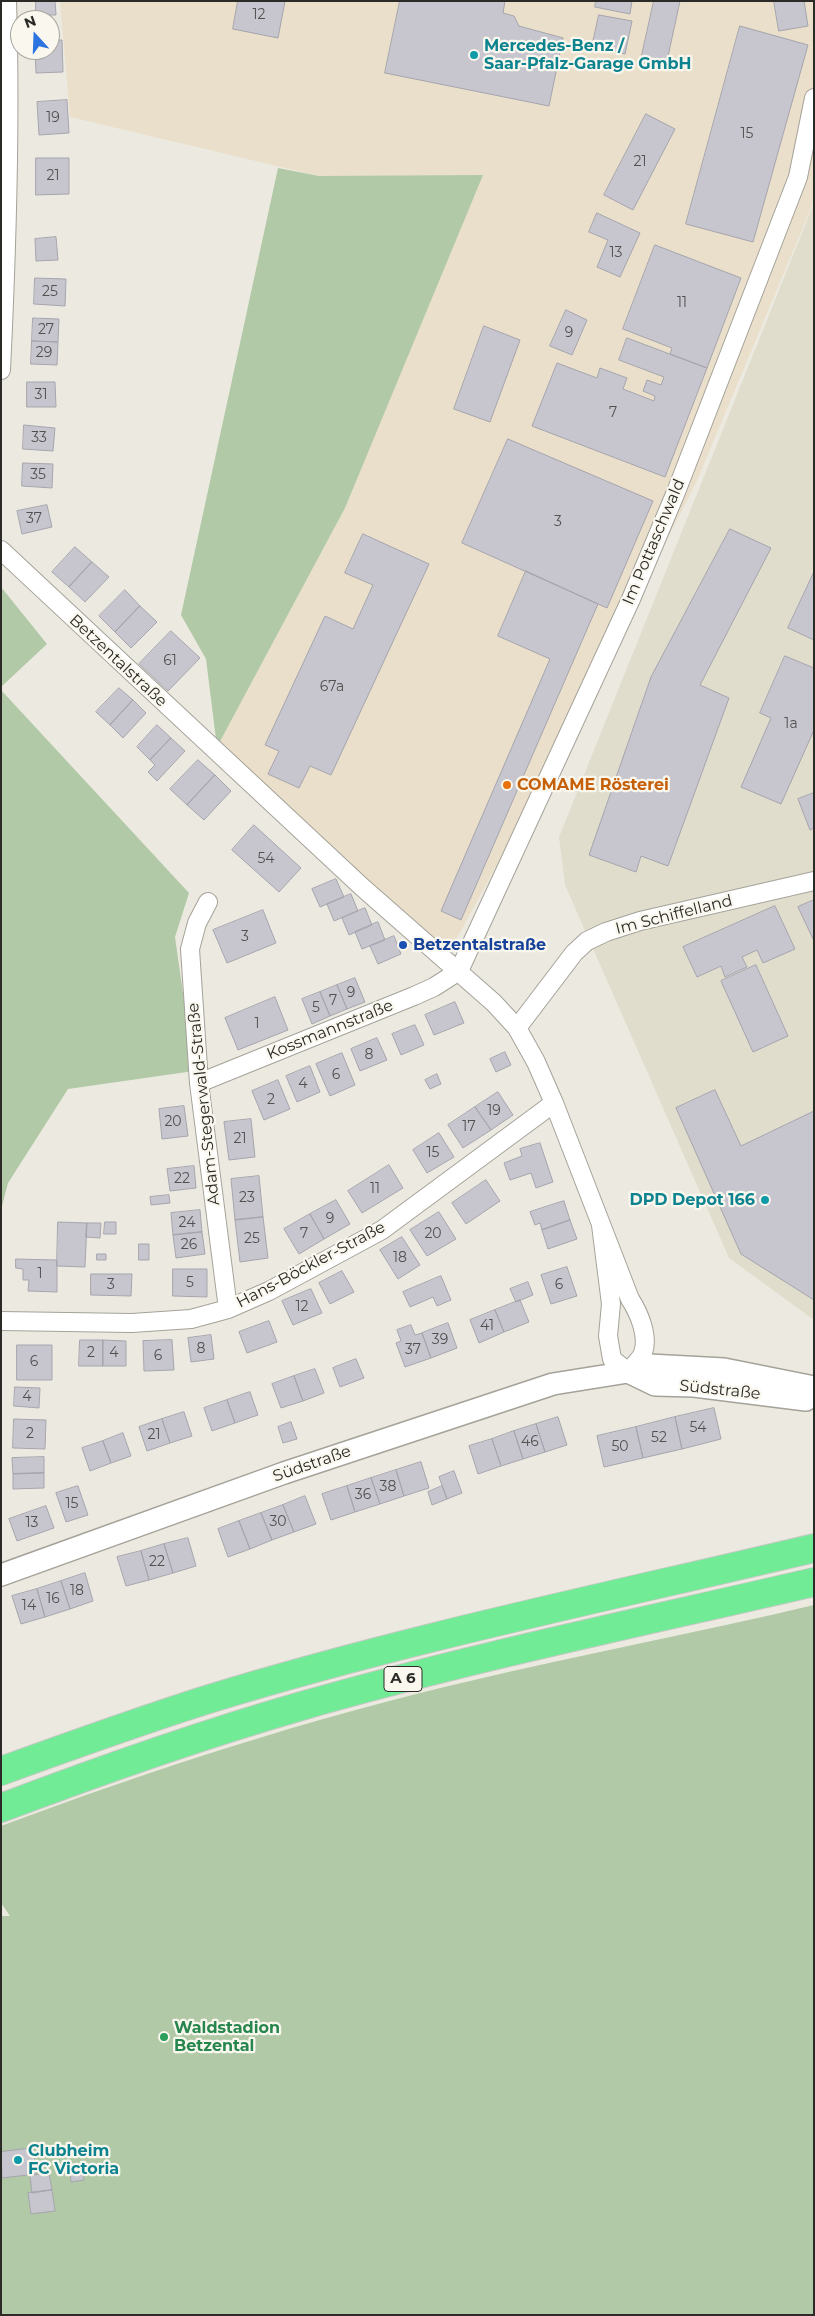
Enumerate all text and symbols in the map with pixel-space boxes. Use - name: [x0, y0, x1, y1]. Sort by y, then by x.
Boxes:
- house number: 12: [252, 7, 266, 23]
- north arrow: [10, 10, 60, 60]
- text: N: [22, 11, 39, 32]
- place label: Mercedes-Benz / Saar-Pfalz-Garage GmbH: [484, 36, 691, 74]
- marker: Mercedes-Benz / Saar-Pfalz-Garage GmbH: [468, 49, 480, 61]
- house number: 19: [46, 110, 60, 126]
- house number: 15: [741, 126, 753, 142]
- house number: 21: [633, 154, 647, 170]
- house number: 21: [46, 168, 60, 184]
- house number: 13: [610, 245, 622, 261]
- house number: 25: [42, 284, 58, 300]
- house number: 11: [677, 295, 687, 311]
- house number: 27: [38, 322, 54, 338]
- house number: 9: [565, 325, 573, 341]
- house number: 29: [36, 345, 52, 361]
- house number: 31: [35, 387, 47, 403]
- house number: 7: [609, 405, 617, 421]
- house number: 33: [31, 430, 47, 446]
- house number: 35: [30, 467, 46, 483]
- street label: Im Pottaschwald: [619, 476, 689, 608]
- house number: 37: [26, 511, 42, 527]
- house number: 3: [554, 514, 562, 530]
- street label: Betzentalstraße: [65, 611, 171, 711]
- house number: 61: [163, 653, 177, 669]
- house number: 67a: [320, 679, 344, 695]
- house number: 1a: [784, 716, 798, 732]
- place label: COMAME Rösterei: [517, 775, 669, 795]
- marker: COMAME Rösterei: [501, 779, 513, 791]
- house number: 54: [257, 851, 275, 867]
- street label: Im Schiffelland: [613, 891, 735, 939]
- house number: 3: [241, 929, 249, 945]
- place label: Betzentalstraße: [413, 935, 546, 955]
- marker: Betzentalstraße: [397, 939, 409, 951]
- house number: 9: [347, 985, 355, 1001]
- house number: 7: [329, 993, 337, 1009]
- street label: Kossmannstraße: [264, 996, 396, 1064]
- house number: 5: [312, 1000, 320, 1016]
- street label: Adam-Stegerwald-Straße: [184, 1002, 224, 1206]
- house number: 1: [254, 1016, 260, 1032]
- house number: 8: [365, 1047, 373, 1063]
- house number: 6: [332, 1067, 340, 1083]
- house number: 4: [298, 1076, 308, 1092]
- house number: 2: [267, 1092, 275, 1108]
- house number: 19: [487, 1103, 501, 1119]
- house number: 20: [164, 1114, 182, 1130]
- house number: 17: [462, 1119, 476, 1135]
- house number: 21: [233, 1131, 247, 1147]
- house number: 15: [427, 1145, 439, 1161]
- house number: 22: [174, 1171, 190, 1187]
- house number: 11: [370, 1181, 380, 1197]
- house number: 23: [239, 1190, 255, 1206]
- place label: DPD Depot 166: [630, 1190, 755, 1210]
- marker: DPD Depot 166: [759, 1194, 771, 1206]
- house number: 9: [326, 1211, 334, 1227]
- house number: 24: [179, 1215, 195, 1231]
- street label: Hans-Böckler-Straße: [233, 1218, 389, 1312]
- house number: 7: [300, 1226, 308, 1242]
- house number: 20: [424, 1226, 442, 1242]
- house number: 25: [244, 1231, 260, 1247]
- house number: 26: [181, 1237, 197, 1253]
- house number: 18: [393, 1250, 407, 1266]
- house number: 1: [37, 1266, 43, 1282]
- house number: 5: [186, 1275, 194, 1291]
- house number: 3: [107, 1277, 115, 1293]
- house number: 6: [555, 1277, 563, 1293]
- house number: 12: [295, 1299, 309, 1315]
- house number: 41: [480, 1318, 494, 1334]
- house number: 39: [432, 1332, 448, 1348]
- house number: 8: [197, 1341, 205, 1357]
- house number: 37: [405, 1342, 421, 1358]
- house number: 2: [87, 1345, 95, 1361]
- house number: 4: [109, 1345, 119, 1361]
- house number: 6: [154, 1348, 162, 1364]
- house number: 6: [30, 1354, 38, 1370]
- street label: Südstraße: [679, 1376, 761, 1404]
- house number: 4: [22, 1389, 32, 1405]
- house number: 54: [689, 1420, 707, 1436]
- house number: 2: [26, 1426, 34, 1442]
- house number: 21: [147, 1427, 161, 1443]
- house number: 52: [651, 1430, 667, 1446]
- house number: 46: [521, 1434, 539, 1450]
- house number: 50: [611, 1439, 629, 1455]
- street label: Südstraße: [270, 1442, 354, 1486]
- house number: 38: [380, 1479, 396, 1495]
- house number: 36: [355, 1487, 371, 1503]
- house number: 15: [66, 1496, 78, 1512]
- house number: 30: [269, 1514, 287, 1530]
- house number: 13: [26, 1515, 38, 1531]
- house number: 22: [149, 1554, 165, 1570]
- house number: 18: [70, 1583, 84, 1599]
- house number: 16: [46, 1591, 60, 1607]
- house number: 14: [22, 1598, 36, 1614]
- road number: A 6: [384, 1666, 422, 1692]
- place label: Waldstadion Betzental: [174, 2018, 280, 2056]
- marker: Waldstadion Betzental: [158, 2031, 170, 2043]
- place label: Clubheim FC Victoria: [28, 2141, 119, 2179]
- marker: Clubheim FC Victoria: [12, 2154, 24, 2166]

